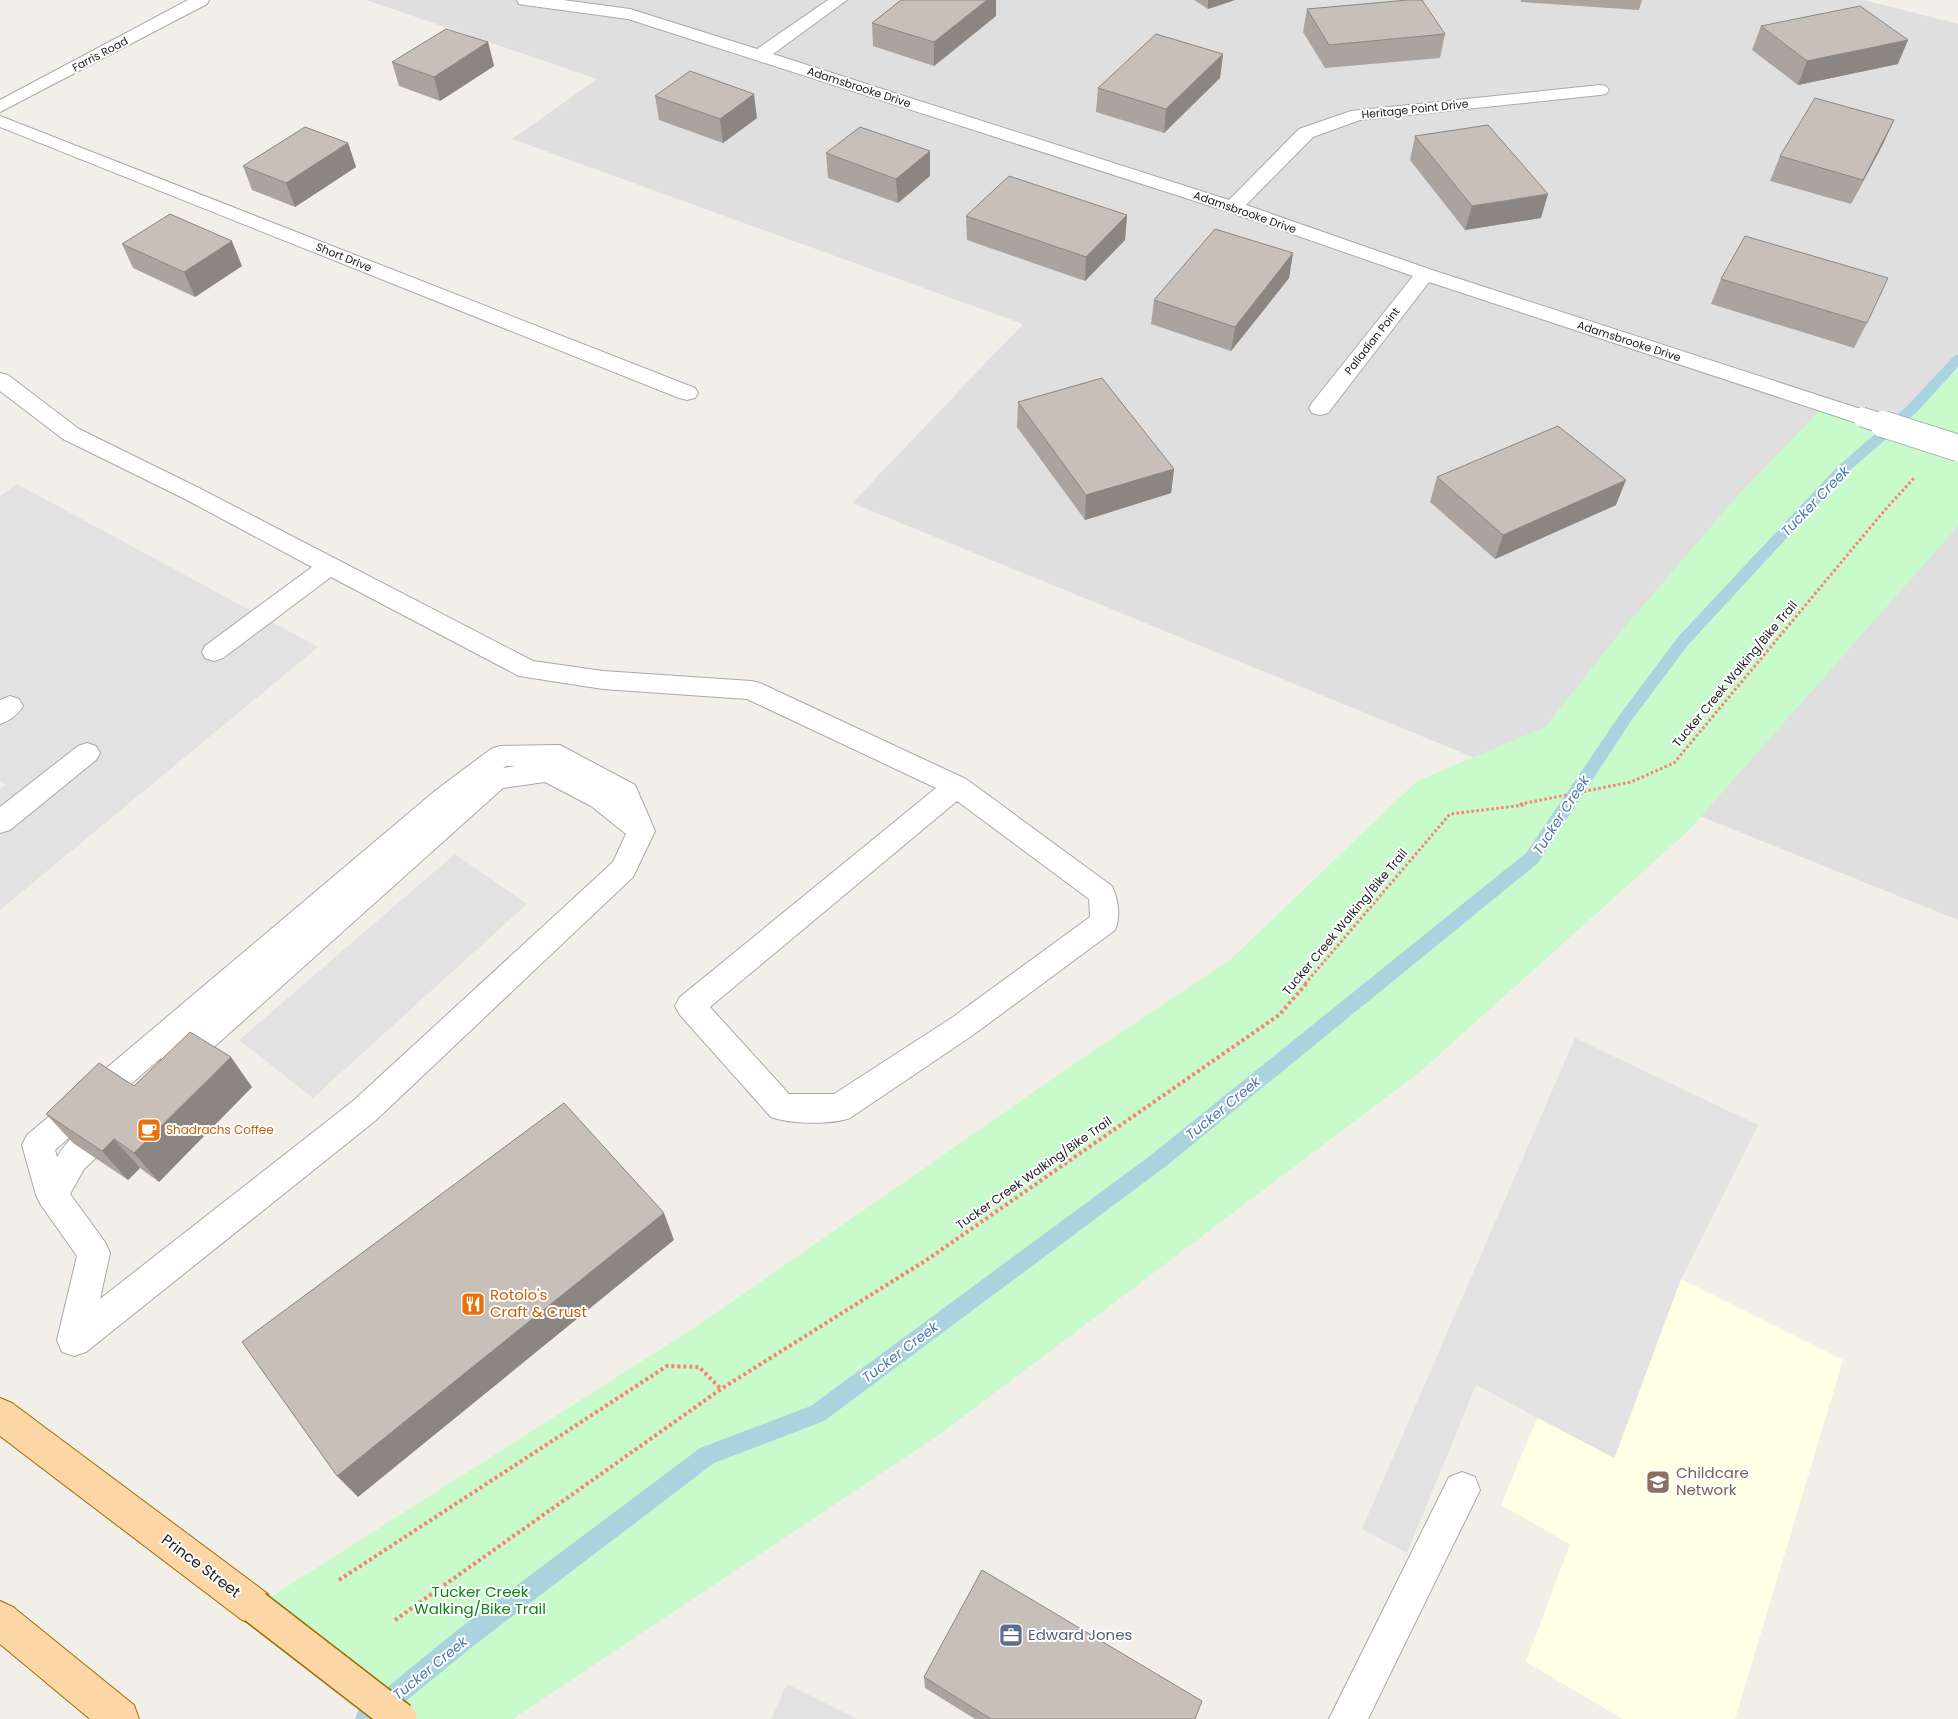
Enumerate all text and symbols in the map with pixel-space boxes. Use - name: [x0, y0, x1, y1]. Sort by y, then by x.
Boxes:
- street label: Farris Road: [69, 33, 131, 75]
- street label: Adamsbrooke Drive: [805, 63, 913, 111]
- street label: Heritage Point Drive: [1361, 95, 1469, 123]
- street label: Adamsbrooke Drive: [1191, 187, 1299, 237]
- street label: Short Drive: [314, 238, 375, 276]
- street label: Palladian Point: [1341, 304, 1403, 378]
- street label: Adamsbrooke Drive: [1575, 317, 1683, 365]
- water label: Tucker Creek: [1776, 461, 1854, 541]
- street label: Tucker Creek Walking/Bike Trail: [1668, 597, 1801, 750]
- water label: Tucker Creek: [1528, 771, 1595, 859]
- street label: Tucker Creek Walking/Bike Trail: [1278, 845, 1411, 998]
- water label: Tucker Creek: [1181, 1071, 1265, 1144]
- street label: Tucker Creek Walking/Bike Trail: [953, 1112, 1115, 1233]
- cafe icon: Shadrachs Coffee: [136, 1117, 162, 1143]
- place label: Shadrachs Coffee: [166, 1121, 274, 1138]
- place label: Rotolo's Craft & Crust: [490, 1284, 587, 1322]
- restaurant icon: Rotolo's Craft & Crust: [460, 1291, 486, 1317]
- water label: Tucker Creek: [858, 1316, 943, 1387]
- place label: Childcare Network: [1676, 1462, 1749, 1500]
- school or university icon: Childcare Network: [1645, 1469, 1671, 1495]
- street label: Prince Street: [157, 1529, 245, 1602]
- park label: Tucker Creek Walking/Bike Trail: [414, 1581, 546, 1619]
- office icon: Edward Jones: [998, 1622, 1024, 1648]
- place label: Edward Jones: [1028, 1624, 1132, 1645]
- water label: Tucker Creek: [388, 1631, 472, 1704]

